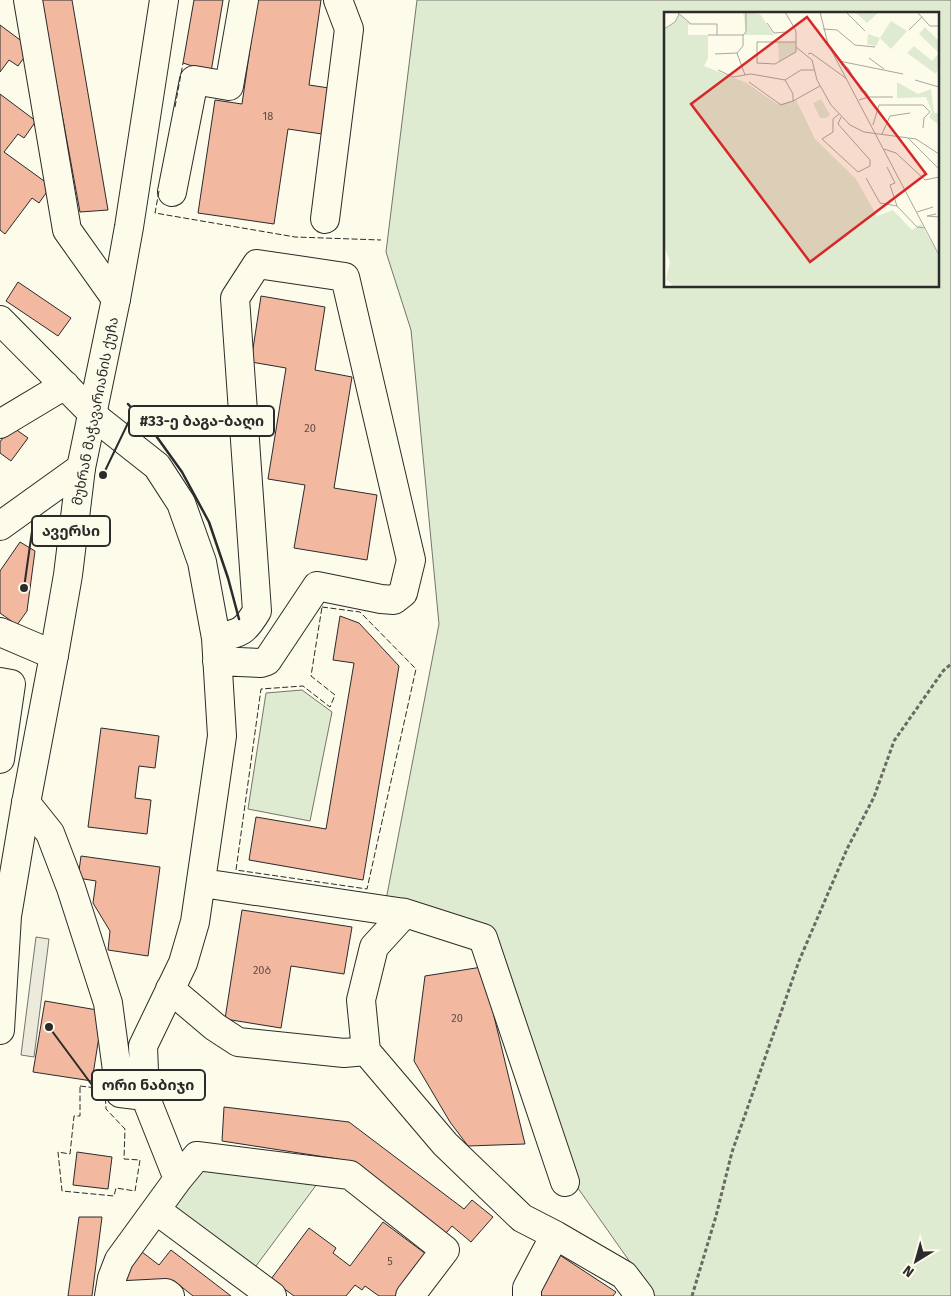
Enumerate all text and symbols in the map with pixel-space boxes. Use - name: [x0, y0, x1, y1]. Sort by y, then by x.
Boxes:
- inset map: [664, 12, 938, 288]
- house number: 18: [263, 110, 273, 123]
- street label: მუხრან მაჭავარიანის ქუჩა: [69, 315, 122, 507]
- callout: #33-ე ბაგა-ბაღი: [129, 406, 274, 436]
- text: #33-ე ბაგა-ბაღი: [140, 412, 264, 430]
- house number: 20: [304, 422, 316, 435]
- callout: ავერსი: [32, 516, 110, 546]
- text: ავერსი: [42, 522, 100, 540]
- house number: 20ბ: [253, 964, 271, 977]
- house number: 20: [451, 1012, 463, 1025]
- callout: ორი ნაბიჯი: [92, 1070, 205, 1100]
- text: ორი ნაბიჯი: [102, 1076, 194, 1094]
- north arrow: [891, 1236, 941, 1286]
- house number: 5: [387, 1255, 393, 1268]
- text: N: [900, 1261, 917, 1281]

